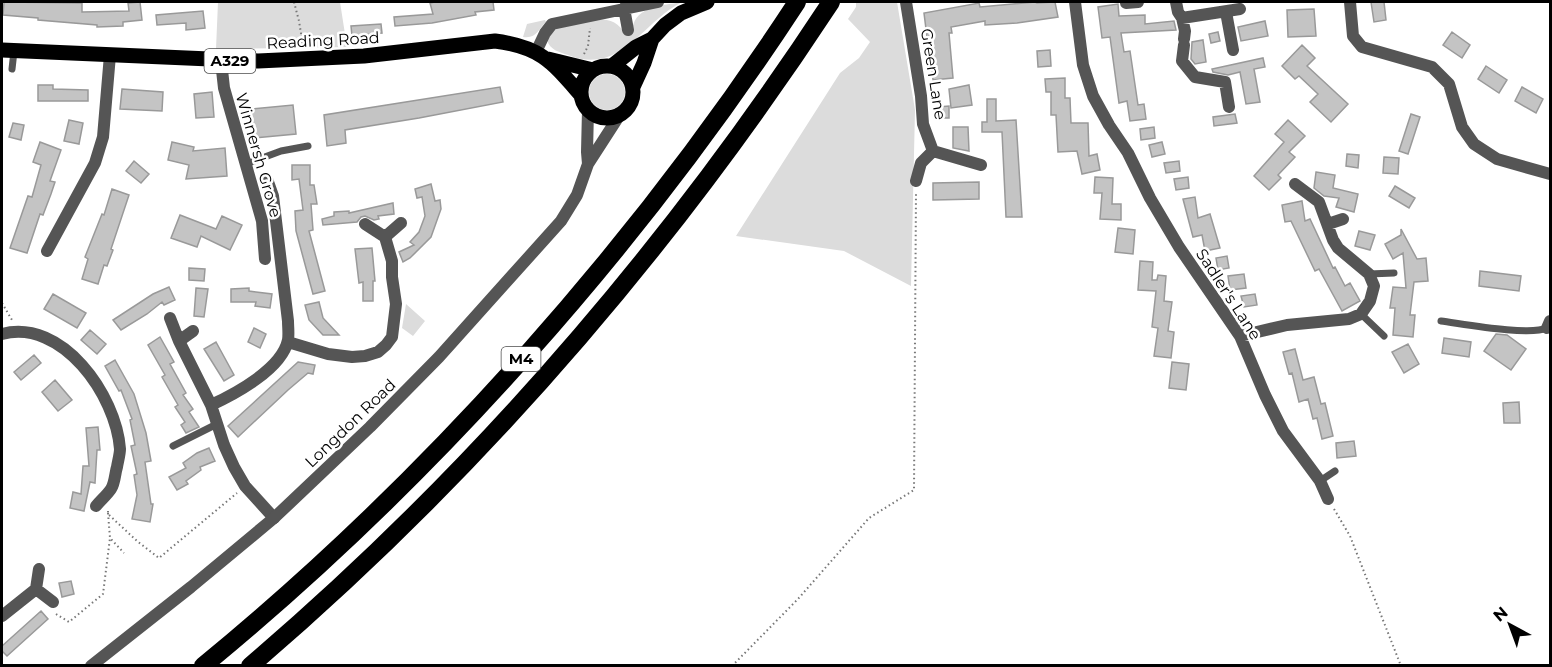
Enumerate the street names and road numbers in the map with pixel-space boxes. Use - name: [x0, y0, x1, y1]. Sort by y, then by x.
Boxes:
- street label: Green Lane: [917, 27, 950, 121]
- street label: Reading Road: [266, 28, 380, 53]
- road number: A329: [204, 49, 256, 73]
- street label: Winnersh Grove: [232, 91, 285, 220]
- street label: Sadler's Lane: [1192, 245, 1265, 344]
- road number: M4: [502, 347, 540, 371]
- street label: Longdon Road: [301, 375, 400, 471]

